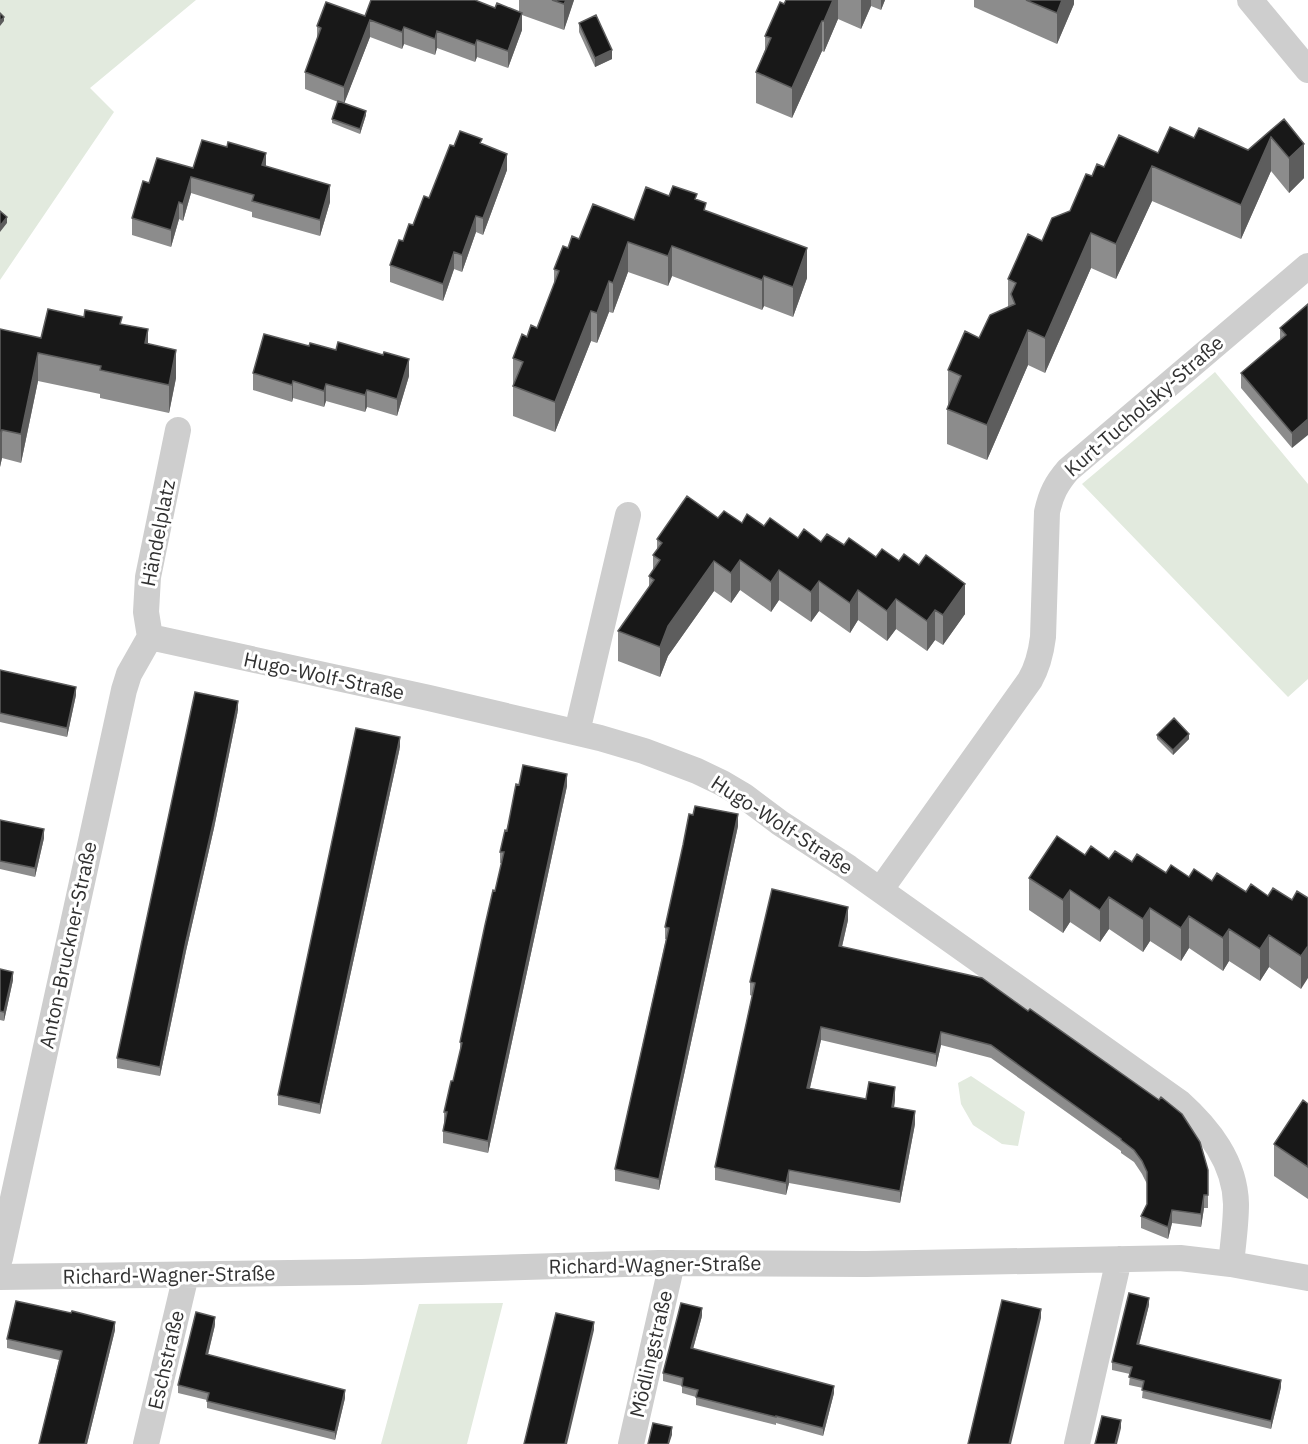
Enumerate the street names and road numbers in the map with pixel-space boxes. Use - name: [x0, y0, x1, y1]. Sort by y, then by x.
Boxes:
- street label: Kurt-Tucholsky-Straße: [1058, 329, 1229, 482]
- street label: Händelplatz: [134, 477, 181, 589]
- street label: Hugo-Wolf-Straße: [241, 645, 407, 706]
- street label: Hugo-Wolf-Straße: [706, 769, 858, 880]
- street label: Anton-Bruckner-Straße: [32, 839, 103, 1051]
- street label: Richard-Wagner-Straße: [548, 1249, 762, 1280]
- street label: Richard-Wagner-Straße: [62, 1259, 276, 1290]
- street label: Mödlingstraße: [623, 1288, 678, 1420]
- street label: Eschstraße: [141, 1308, 190, 1412]

